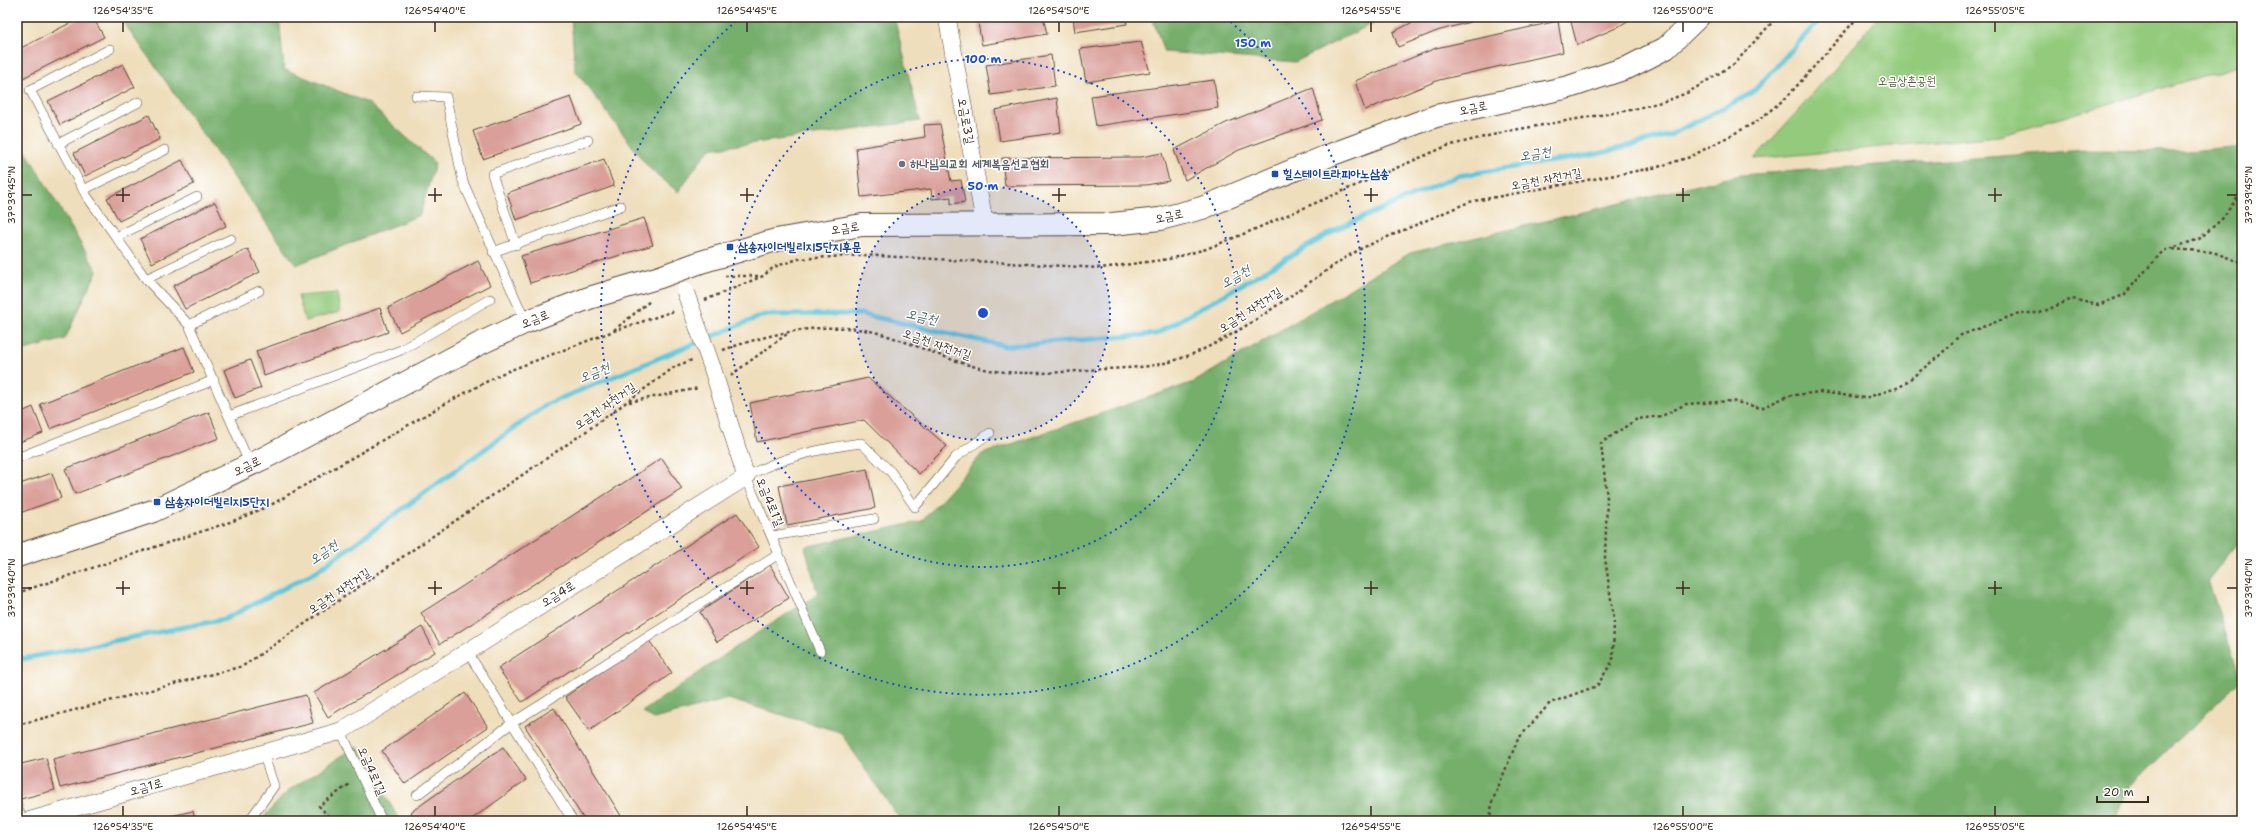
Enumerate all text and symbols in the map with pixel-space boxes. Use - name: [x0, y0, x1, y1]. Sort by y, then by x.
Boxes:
- text: 126°54'35"E: [93, 4, 153, 17]
- text: 126°54'40"E: [404, 4, 466, 17]
- text: 126°54'45"E: [717, 4, 777, 17]
- text: 126°54'50"E: [1028, 4, 1090, 17]
- text: 126°54'55"E: [1341, 4, 1401, 17]
- text: 126°55'00"E: [1653, 4, 1713, 17]
- text: 126°55'05"E: [1965, 4, 2025, 17]
- text: 150 m: [1235, 35, 1271, 51]
- text: 100 m: [965, 51, 1002, 67]
- park label: 오금상촌공원: [1878, 73, 1936, 89]
- street label: 오금로3길: [954, 96, 978, 146]
- street label: 오금로: [1457, 97, 1489, 119]
- water label: 오금천: [1518, 142, 1553, 164]
- place label: 하나님의교회 세계복음선교협회: [910, 156, 1049, 172]
- marker: 하나님의교회 세계복음선교협회: [897, 159, 907, 169]
- street label: 오금천 자전거길: [1509, 164, 1583, 194]
- text: 37°39'45"N: [5, 166, 18, 224]
- place label: 힐스테이트라피아노삼송: [1283, 166, 1390, 182]
- text: 37°39'45"N: [2242, 166, 2255, 224]
- marker: 힐스테이트라피아노삼송: [1270, 169, 1280, 179]
- text: 50 m: [968, 178, 999, 194]
- street label: 오금로: [1153, 205, 1185, 227]
- street label: 오금로: [830, 218, 860, 238]
- place label: 삼송자이더빌리지5단지후문: [738, 239, 862, 255]
- marker: 삼송자이더빌리지5단지후문: [725, 242, 735, 252]
- water label: 오금천: [1217, 260, 1254, 292]
- street label: 오금천 자전거길: [1216, 284, 1285, 336]
- water label: 오금천: [905, 305, 941, 329]
- street label: 오금로: [519, 306, 551, 332]
- centre of rings: [976, 306, 990, 320]
- street label: 오금천 자전거길: [901, 325, 974, 363]
- water label: 오금천: [576, 358, 613, 386]
- street label: 오금천 자전거길: [571, 379, 639, 433]
- street label: 오금로: [230, 452, 264, 480]
- street label: 오금4로1길: [752, 475, 788, 529]
- place label: 삼송자이더빌리지5단지: [165, 494, 269, 510]
- marker: 삼송자이더빌리지5단지: [152, 497, 162, 507]
- water label: 오금천: [306, 536, 342, 568]
- text: 37°39'40"N: [5, 558, 18, 618]
- text: 37°39'40"N: [2242, 558, 2255, 618]
- street label: 오금천 자전거길: [305, 564, 373, 618]
- street label: 오금4로: [538, 577, 578, 611]
- street label: 오금4로1길: [354, 744, 390, 798]
- street label: 오금1로: [127, 775, 165, 799]
- scale bar: [2097, 778, 2148, 804]
- text: 20 m: [2103, 784, 2134, 800]
- text: 126°54'35"E: [93, 820, 153, 833]
- text: 126°54'40"E: [404, 820, 466, 833]
- text: 126°54'45"E: [717, 820, 777, 833]
- text: 126°54'50"E: [1028, 820, 1090, 833]
- text: 126°54'55"E: [1341, 820, 1401, 833]
- text: 126°55'00"E: [1653, 820, 1713, 833]
- text: 126°55'05"E: [1965, 820, 2025, 833]

